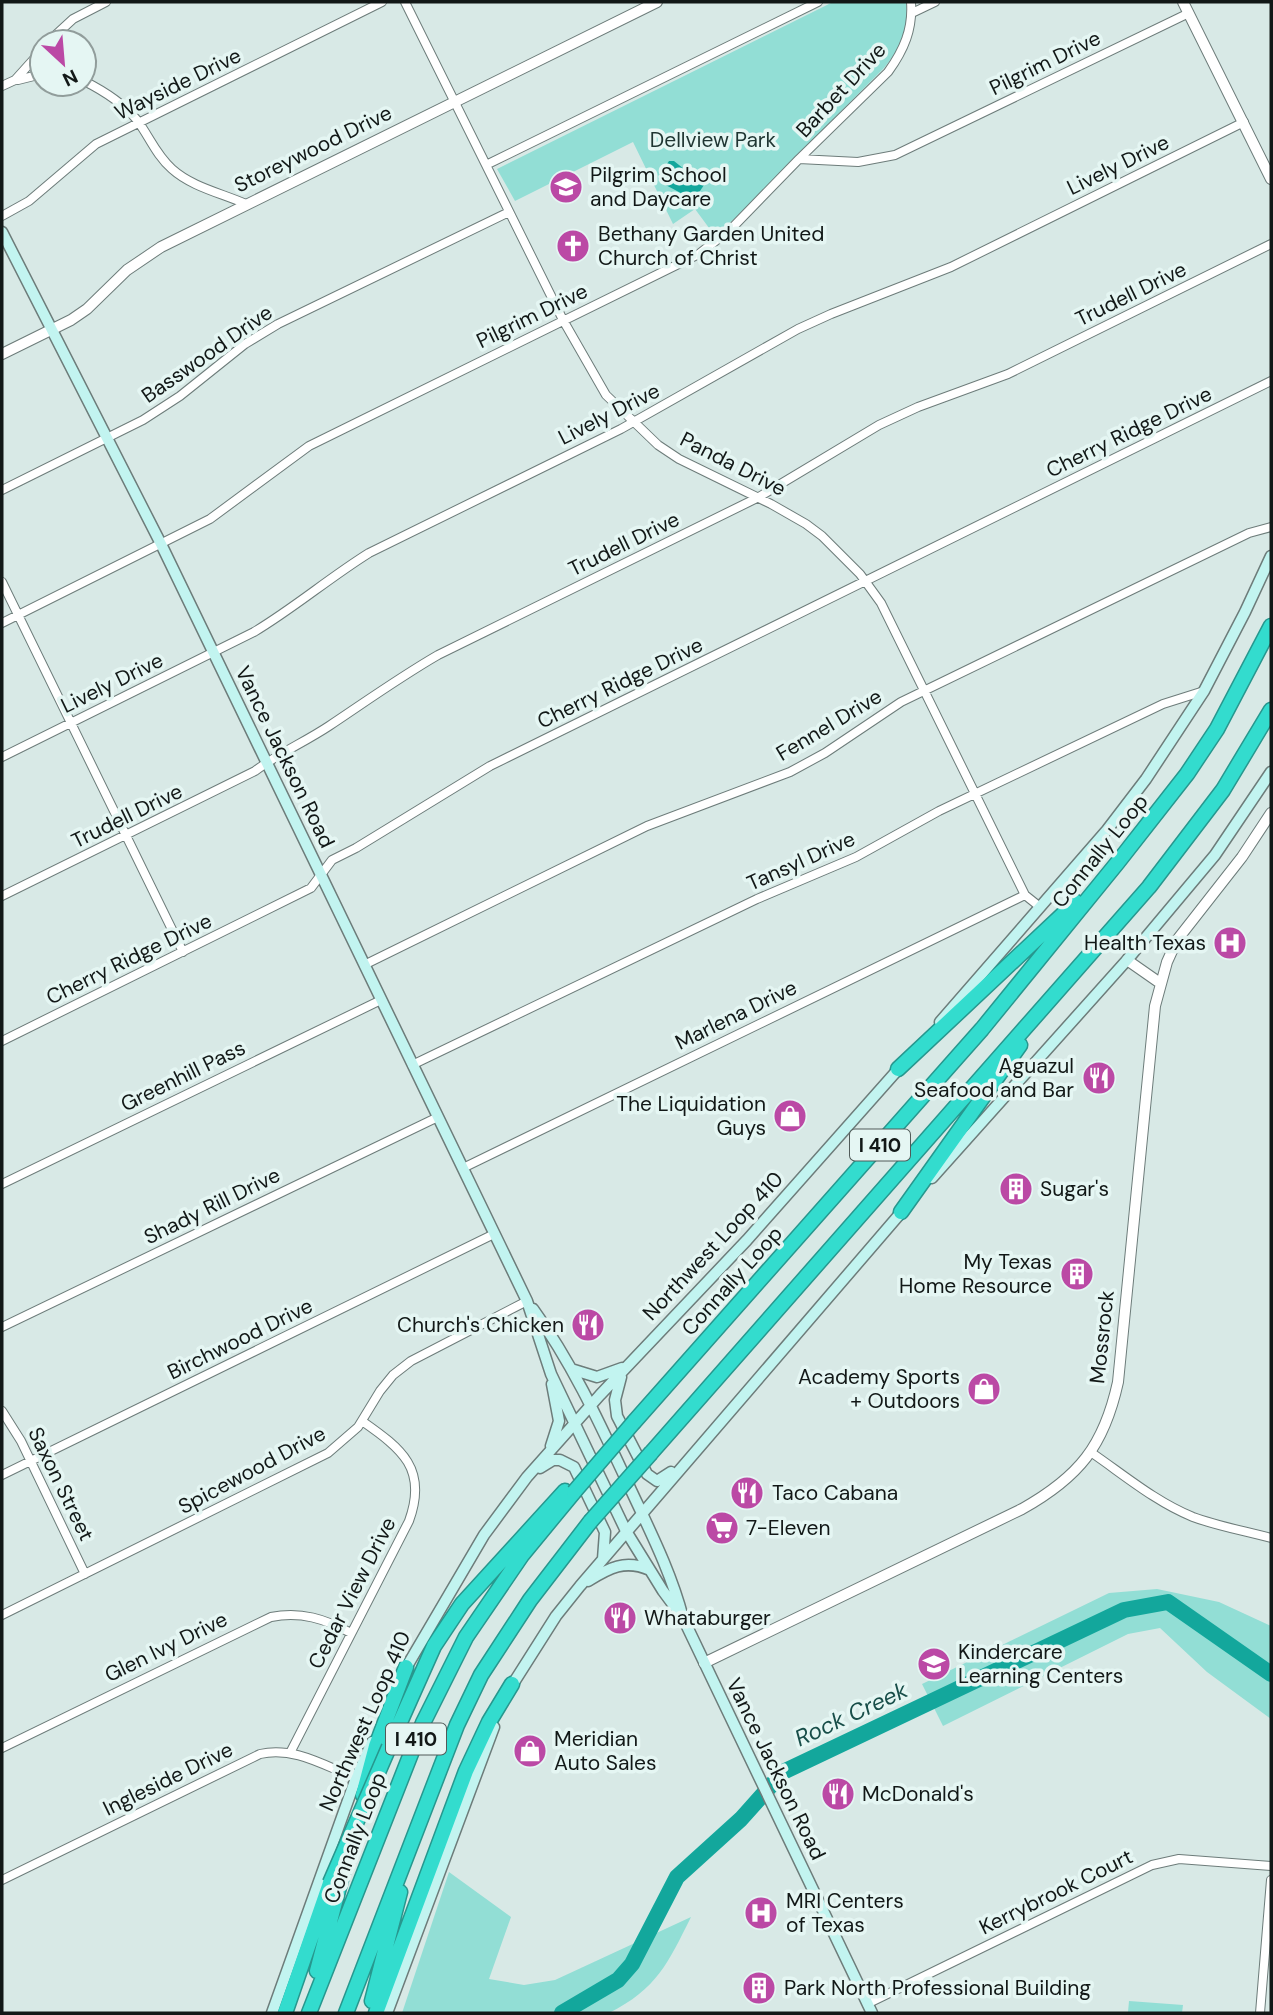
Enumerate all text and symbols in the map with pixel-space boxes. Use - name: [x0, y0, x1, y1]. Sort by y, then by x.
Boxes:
- street label: Pilgrim Drive: [985, 24, 1105, 102]
- north arrow: [28, 28, 98, 98]
- street label: Barbet Drive: [790, 36, 892, 143]
- street label: Wayside Drive: [110, 41, 246, 127]
- text: N: [59, 64, 82, 92]
- street label: Storeywood Drive: [230, 99, 397, 199]
- park label: Dellview Park: [650, 126, 777, 154]
- street label: Lively Drive: [1062, 128, 1174, 202]
- place label: Pilgrim School and Daycare: [590, 161, 727, 213]
- school or university icon: Pilgrim School and Daycare: [547, 168, 585, 206]
- place label: Bethany Garden United Church of Christ: [598, 220, 824, 272]
- church icon: Bethany Garden United Church of Christ: [554, 227, 592, 265]
- street label: Trudell Drive: [1071, 255, 1191, 333]
- street label: Pilgrim Drive: [472, 277, 592, 355]
- street label: Basswood Drive: [136, 298, 278, 410]
- street label: Lively Drive: [554, 376, 665, 452]
- street label: Cherry Ridge Drive: [1041, 380, 1217, 484]
- street label: Panda Drive: [675, 425, 791, 503]
- street label: Trudell Drive: [564, 505, 684, 583]
- street label: Cherry Ridge Drive: [532, 631, 708, 735]
- street label: Lively Drive: [56, 646, 168, 720]
- street label: Vance Jackson Road: [229, 661, 341, 853]
- street label: Fennel Drive: [771, 682, 887, 768]
- street label: Trudell Drive: [67, 777, 187, 855]
- street label: Connally Loop: [1046, 788, 1154, 914]
- street label: Tansyl Drive: [743, 825, 860, 897]
- street label: Cherry Ridge Drive: [41, 907, 217, 1011]
- hospital icon: Health Texas: [1211, 924, 1249, 962]
- place label: Health Texas: [1084, 929, 1206, 957]
- street label: Marlena Drive: [670, 973, 802, 1057]
- street label: Greenhill Pass: [116, 1034, 250, 1118]
- place label: Aguazul Seafood and Bar: [914, 1052, 1074, 1104]
- restaurant icon: Aguazul Seafood and Bar: [1080, 1059, 1118, 1097]
- place label: The Liquidation Guys: [616, 1090, 766, 1142]
- shop icon: The Liquidation Guys: [771, 1097, 809, 1135]
- road number: I 410: [850, 1130, 910, 1161]
- street label: Shady Rill Drive: [139, 1161, 285, 1251]
- street label: Northwest Loop 410: [636, 1165, 790, 1327]
- building icon: Sugar's: [997, 1170, 1035, 1208]
- place label: Sugar's: [1040, 1175, 1109, 1203]
- street label: Connally Loop: [675, 1220, 789, 1342]
- place label: My Texas Home Resource: [899, 1248, 1052, 1300]
- building icon: My Texas Home Resource: [1058, 1255, 1096, 1293]
- street label: Mossrock: [1083, 1289, 1121, 1385]
- street label: Birchwood Drive: [163, 1292, 317, 1386]
- restaurant icon: Church's Chicken: [569, 1306, 607, 1344]
- place label: Church's Chicken: [397, 1311, 564, 1339]
- place label: Academy Sports + Outdoors: [798, 1363, 960, 1415]
- shop icon: Academy Sports + Outdoors: [965, 1370, 1003, 1408]
- street label: Spicewood Drive: [174, 1419, 331, 1521]
- street label: Saxon Street: [21, 1423, 101, 1545]
- restaurant icon: Taco Cabana: [728, 1474, 766, 1512]
- place label: Taco Cabana: [772, 1479, 898, 1507]
- supermarket icon: 7-Eleven: [703, 1509, 741, 1547]
- street label: Cedar View Drive: [302, 1512, 402, 1674]
- place label: 7-Eleven: [746, 1514, 830, 1542]
- restaurant icon: Whataburger: [601, 1599, 639, 1637]
- place label: Whataburger: [644, 1604, 771, 1632]
- street label: Glen Ivy Drive: [100, 1605, 232, 1689]
- street label: Northwest Loop 410: [313, 1626, 417, 1816]
- place label: Kindercare Learning Centers: [958, 1638, 1123, 1690]
- school or university icon: Kindercare Learning Centers: [915, 1645, 953, 1683]
- street label: Vance Jackson Road: [720, 1673, 832, 1865]
- water label: Rock Creek: [790, 1675, 912, 1753]
- road number: I 410: [386, 1723, 446, 1754]
- place label: Meridian Auto Sales: [554, 1725, 656, 1777]
- shop icon: Meridian Auto Sales: [511, 1732, 549, 1770]
- street label: Ingleside Drive: [98, 1735, 238, 1823]
- street label: Connally Loop: [317, 1768, 393, 1908]
- restaurant icon: McDonald's: [819, 1775, 857, 1813]
- place label: McDonald's: [862, 1780, 974, 1808]
- street label: Kerrybrook Court: [974, 1843, 1138, 1941]
- place label: MRI Centers of Texas: [786, 1887, 904, 1939]
- hospital icon: MRI Centers of Texas: [742, 1894, 780, 1932]
- building icon: Park North Professional Building: [740, 1969, 778, 2007]
- place label: Park North Professional Building: [784, 1974, 1091, 2002]

